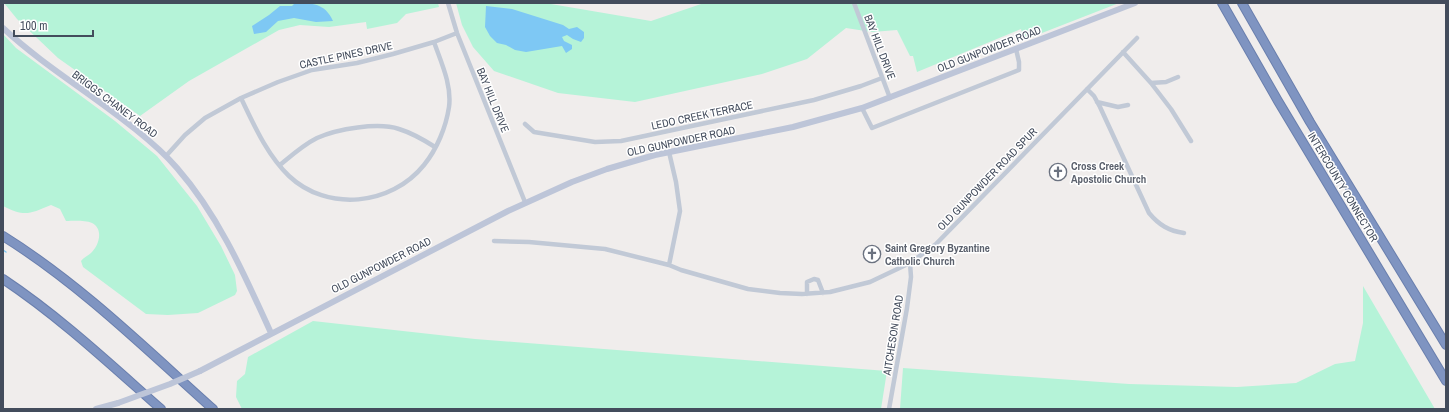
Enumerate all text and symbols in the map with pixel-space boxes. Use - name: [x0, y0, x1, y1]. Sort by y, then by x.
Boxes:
- scale bar: [14, 12, 93, 38]
- street label: BAY HILL DRIVE: [861, 12, 899, 82]
- text: 100 m: [20, 18, 47, 34]
- street label: OLD GUNPOWDER ROAD: [935, 23, 1043, 75]
- street label: CASTLE PINES DRIVE: [298, 38, 394, 72]
- street label: BAY HILL DRIVE: [474, 66, 512, 134]
- street label: BRIGGS CHANEY ROAD: [69, 67, 161, 141]
- street label: LEDO CREEK TERRACE: [650, 97, 754, 133]
- street label: OLD GUNPOWDER ROAD: [626, 123, 736, 159]
- street label: OLD GUNPOWDER ROAD SPUR: [934, 124, 1040, 233]
- street label: INTERCOUNTY CONNECTOR: [1305, 130, 1382, 245]
- place label: Cross Creek Apostolic Church: [1071, 159, 1146, 186]
- church icon: Cross Creek Apostolic Church: [1048, 162, 1068, 182]
- street label: OLD GUNPOWDER ROAD: [329, 234, 433, 296]
- place label: Saint Gregory Byzantine Catholic Church: [885, 241, 990, 268]
- church icon: Saint Gregory Byzantine Catholic Church: [862, 244, 882, 264]
- street label: AITCHESON ROAD: [880, 294, 906, 377]

